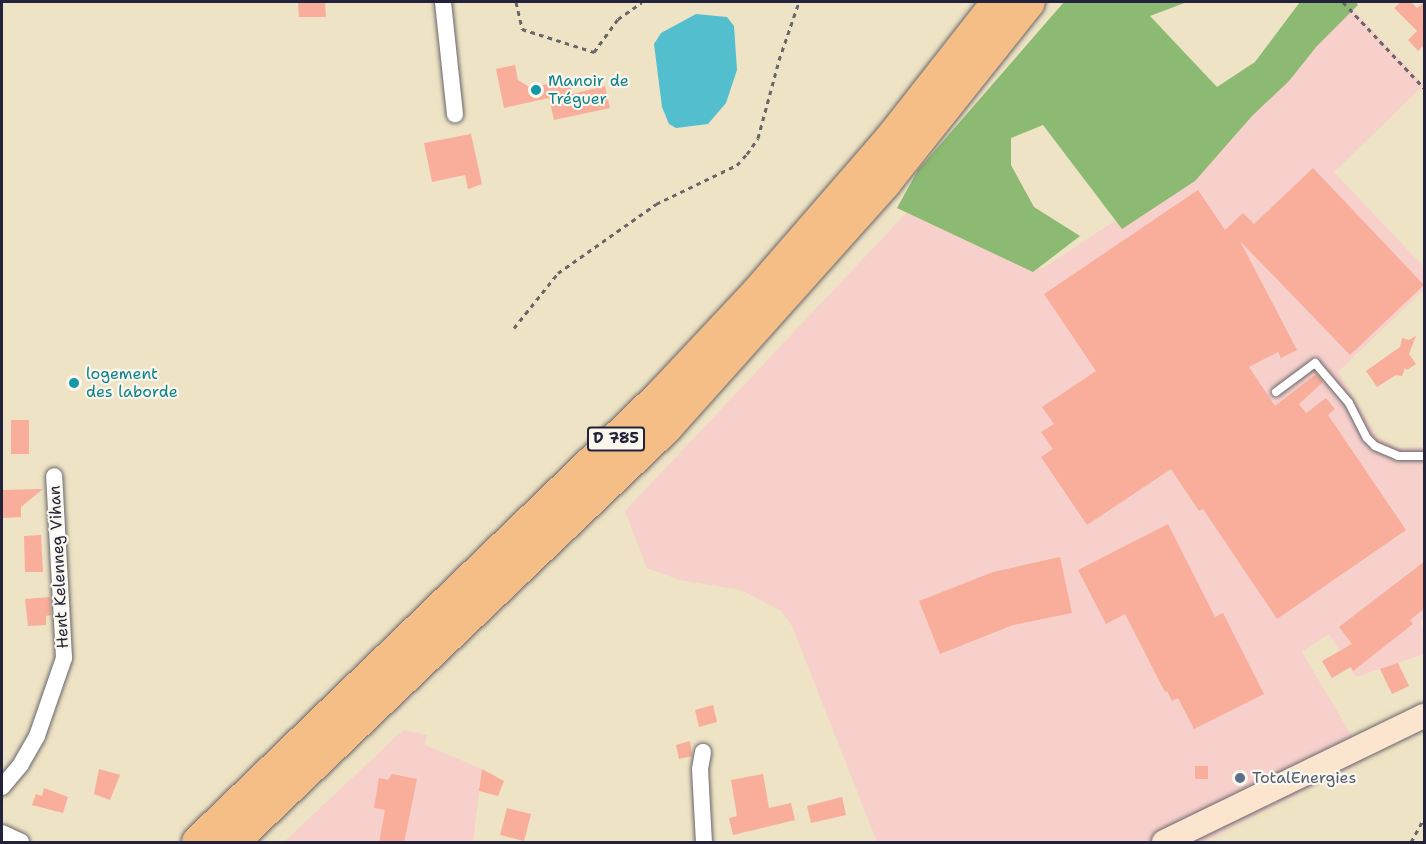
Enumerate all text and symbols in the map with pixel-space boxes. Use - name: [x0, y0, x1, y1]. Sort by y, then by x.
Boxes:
- place label: Manoir de Tréguer: [548, 71, 629, 109]
- marker: Manoir de Tréguer: [529, 83, 543, 97]
- place label: logement des laborde: [86, 364, 178, 402]
- marker: logement des laborde: [67, 376, 81, 390]
- road number: D 785: [586, 427, 646, 451]
- street label: Hent Kelenneg Vihan: [45, 485, 73, 649]
- place label: TotalEnergies: [1252, 768, 1356, 788]
- marker: TotalEnergies: [1233, 771, 1247, 785]

